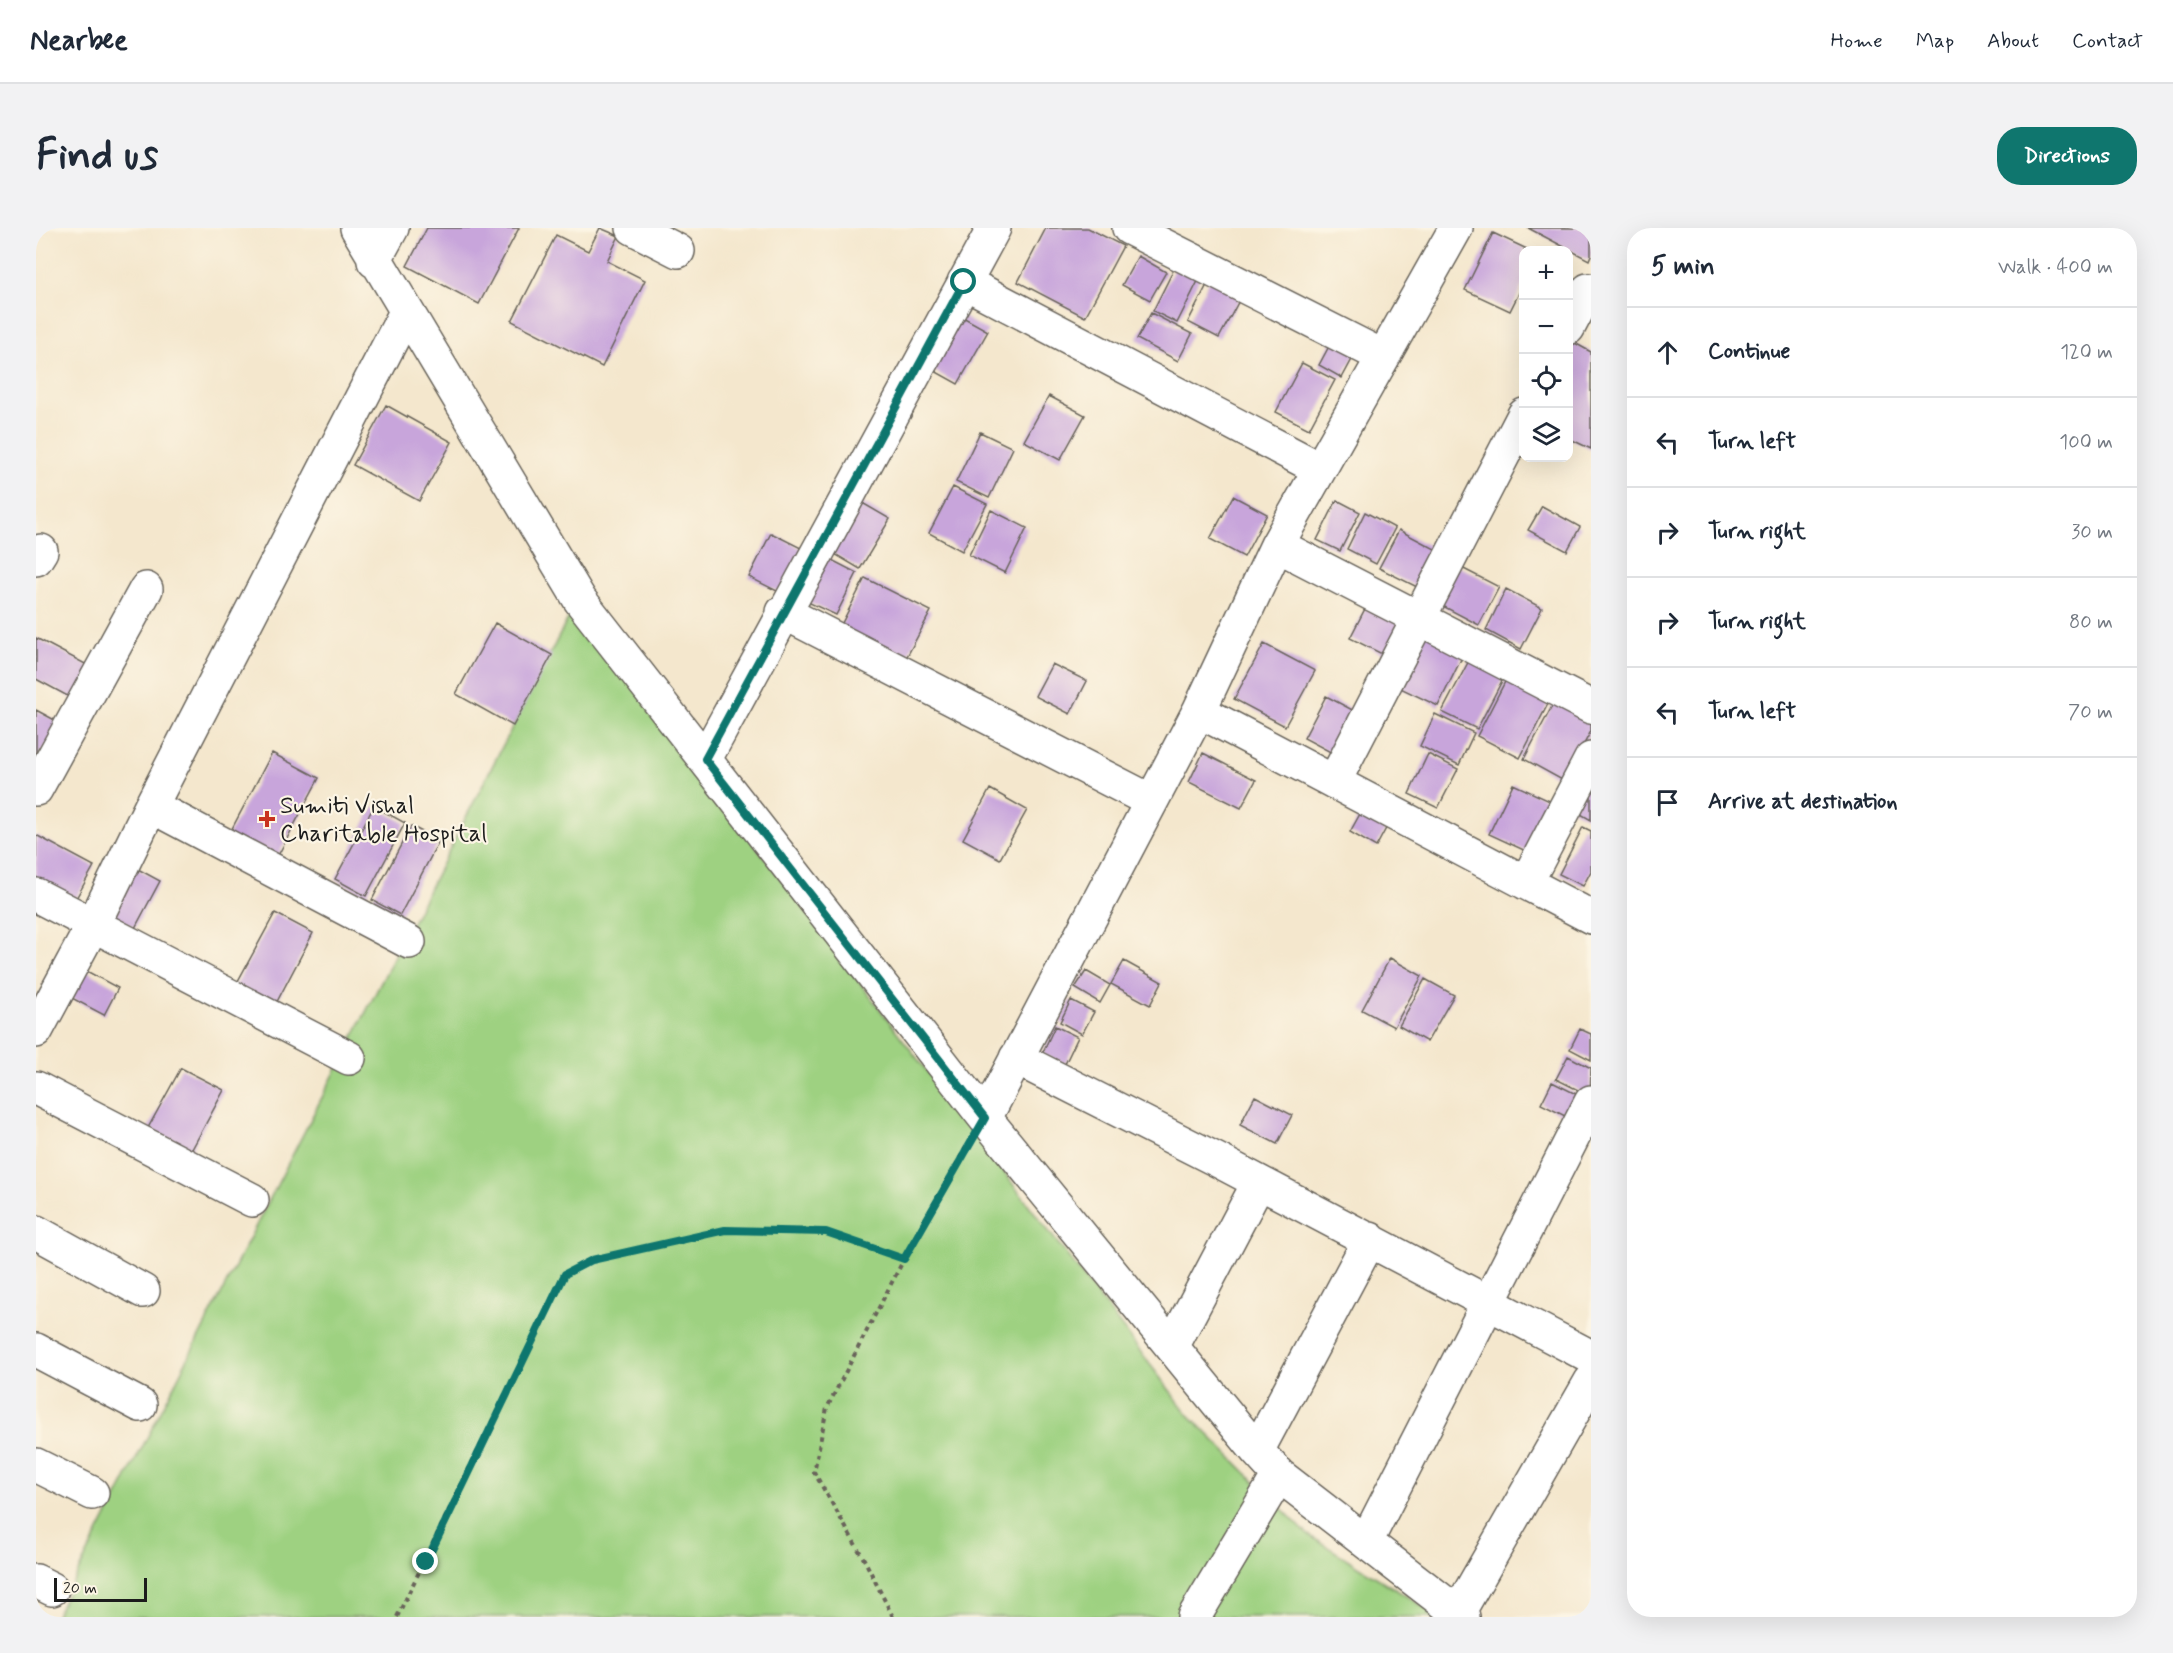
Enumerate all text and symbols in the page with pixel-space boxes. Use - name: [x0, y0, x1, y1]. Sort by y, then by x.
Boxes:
- text: Nearbee: [30, 23, 128, 60]
- text: Home: [1831, 27, 1883, 55]
- text: Map: [1916, 27, 1954, 55]
- text: About: [1987, 27, 2039, 55]
- text: Contact: [2072, 27, 2143, 55]
- button: Directions: [1997, 127, 2137, 185]
- text: Find us: [36, 129, 158, 184]
- map controls: [1519, 246, 1573, 462]
- button: +: [1519, 246, 1573, 300]
- text: 5 min: [1651, 250, 1715, 284]
- text: Walk · 400 m: [1998, 254, 2113, 281]
- route start: [950, 268, 976, 294]
- button: −: [1519, 300, 1573, 354]
- icon: ahead: [1651, 336, 1684, 369]
- text: Continue: [1708, 338, 1790, 366]
- text: 120 m: [2060, 339, 2113, 366]
- button: locate: [1519, 354, 1573, 408]
- button: layers: [1519, 408, 1573, 462]
- icon: left: [1651, 426, 1684, 459]
- text: Turn left: [1708, 428, 1796, 456]
- text: 100 m: [2059, 429, 2113, 456]
- icon: right: [1651, 516, 1684, 549]
- text: Turn right: [1708, 518, 1806, 546]
- text: 30 m: [2071, 519, 2113, 546]
- icon: right: [1651, 606, 1684, 639]
- text: Turn right: [1708, 608, 1806, 636]
- text: 80 m: [2069, 609, 2113, 636]
- icon: left: [1651, 696, 1684, 729]
- text: Turn left: [1708, 698, 1796, 726]
- text: 70 m: [2068, 699, 2113, 726]
- icon: arrive: [1651, 786, 1684, 819]
- text: Arrive at destination: [1708, 788, 1898, 816]
- place label: Sumiti Vishal Charitable Hospital: [280, 791, 487, 850]
- marker: Sumiti Vishal Charitable Hospital: [258, 810, 276, 828]
- route end: [412, 1548, 438, 1574]
- scale bar: [54, 1575, 147, 1602]
- text: 20 m: [63, 1578, 97, 1599]

